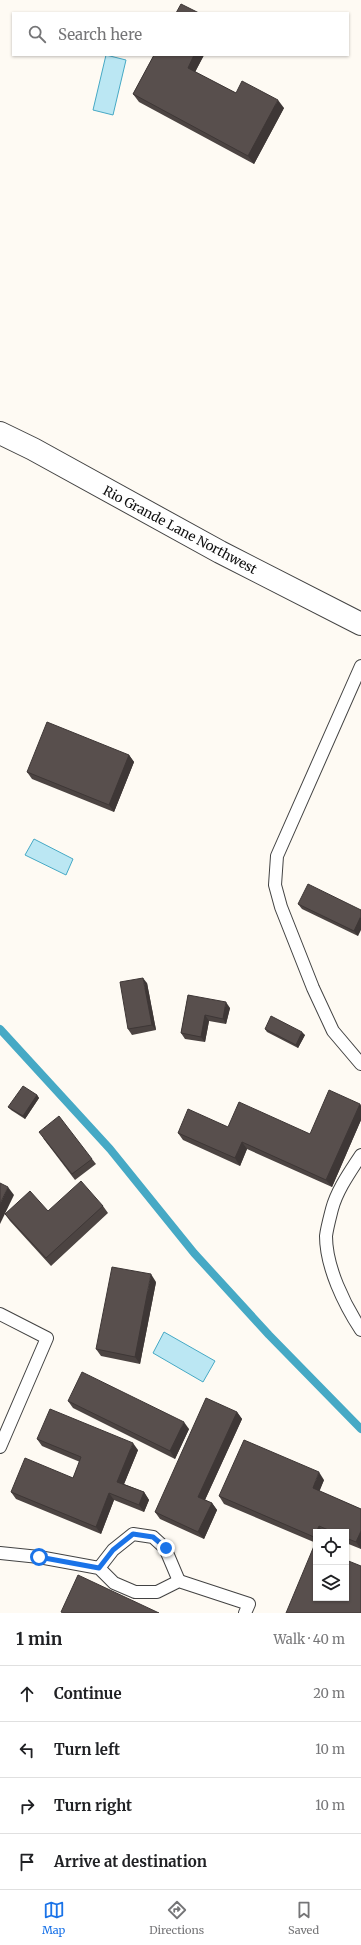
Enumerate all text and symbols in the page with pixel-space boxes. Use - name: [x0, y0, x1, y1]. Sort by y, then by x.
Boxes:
- search box: [12, 12, 349, 56]
- icon: search: [26, 23, 48, 45]
- text: Search here: [58, 25, 142, 44]
- street label: Rio Grande Lane Northwest: [100, 482, 260, 578]
- map controls: [313, 1529, 349, 1601]
- button: locate: [313, 1529, 349, 1565]
- route end: [157, 1539, 175, 1557]
- route start: [30, 1548, 48, 1566]
- button: layers: [313, 1565, 349, 1601]
- text: 1 min: [16, 1628, 62, 1650]
- text: Walk · 40 m: [273, 1631, 345, 1648]
- icon: ahead: [16, 1683, 38, 1705]
- text: Continue: [54, 1684, 122, 1703]
- text: 20 m: [313, 1685, 345, 1702]
- icon: left: [16, 1739, 38, 1761]
- text: Turn left: [54, 1740, 120, 1759]
- text: 10 m: [315, 1741, 345, 1758]
- icon: right: [16, 1795, 38, 1817]
- text: Turn right: [54, 1796, 132, 1815]
- text: 10 m: [315, 1797, 345, 1814]
- icon: arrive: [16, 1851, 38, 1873]
- text: Arrive at destination: [54, 1852, 207, 1871]
- tab: Map: [42, 1899, 65, 1937]
- tab: Directions: [149, 1899, 204, 1937]
- tab: Saved: [288, 1899, 319, 1937]

